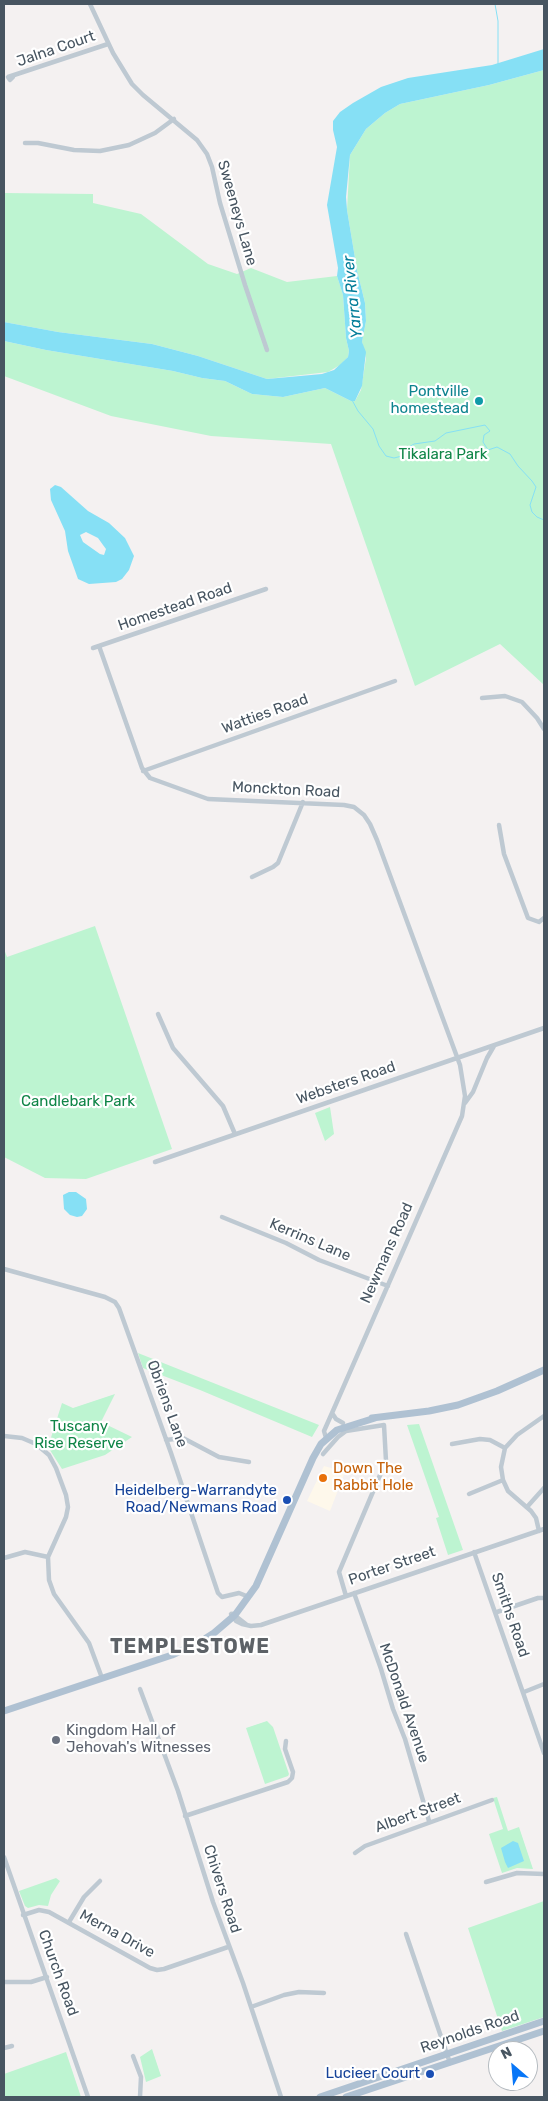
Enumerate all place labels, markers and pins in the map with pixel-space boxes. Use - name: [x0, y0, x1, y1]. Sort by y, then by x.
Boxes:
- place label: Pontville homestead: [390, 383, 469, 418]
- marker: Pontville homestead: [473, 395, 485, 407]
- place label: Down The Rabbit Hole: [333, 1460, 413, 1495]
- marker: Down The Rabbit Hole: [317, 1472, 329, 1484]
- place label: Heidelberg-Warrandyte Road/Newmans Road: [114, 1482, 277, 1517]
- marker: Heidelberg-Warrandyte Road/Newmans Road: [281, 1494, 293, 1506]
- place label: Kingdom Hall of Jehovah's Witnesses: [66, 1722, 211, 1757]
- marker: Kingdom Hall of Jehovah's Witnesses: [50, 1734, 62, 1746]
- place label: Lucieer Court: [325, 2065, 420, 2083]
- marker: Lucieer Court: [424, 2068, 436, 2080]

